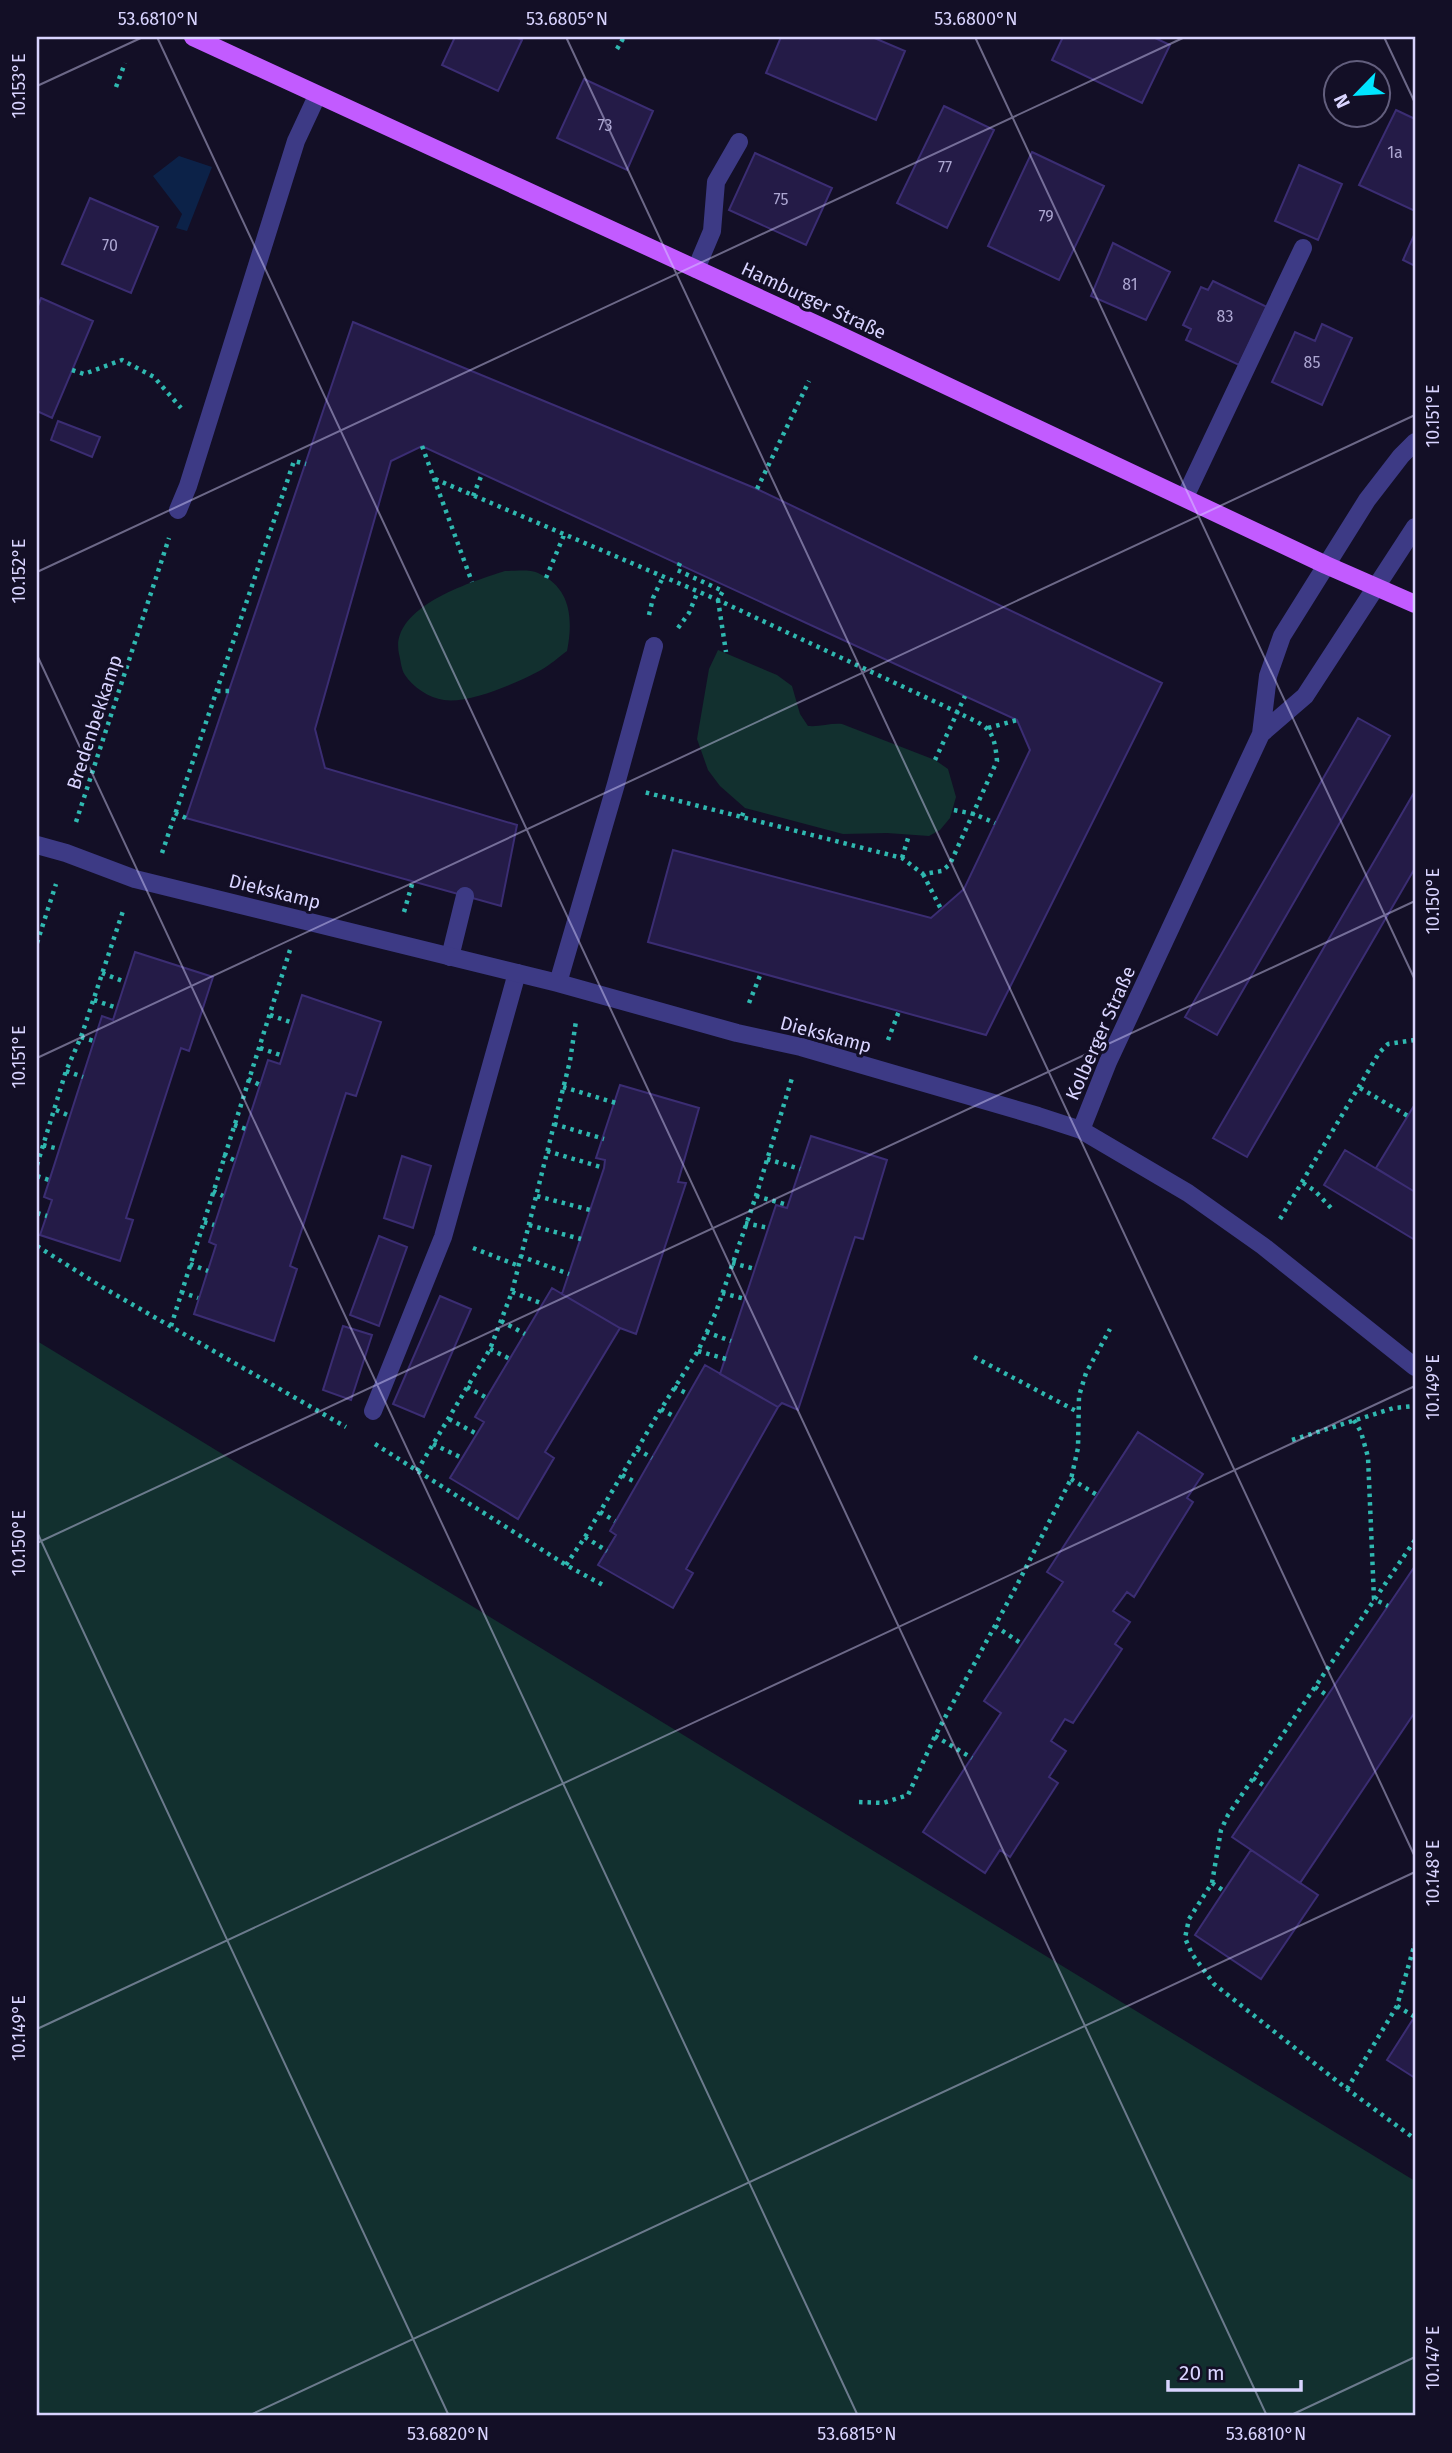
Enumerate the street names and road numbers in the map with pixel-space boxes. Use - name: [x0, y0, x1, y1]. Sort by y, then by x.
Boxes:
- street label: Hamburger Straße: [738, 257, 890, 344]
- street label: Bredenbekkamp: [62, 652, 127, 792]
- street label: Diekskamp: [227, 869, 323, 914]
- street label: Kolberger Straße: [1061, 963, 1140, 1104]
- street label: Diekskamp: [778, 1011, 874, 1058]

